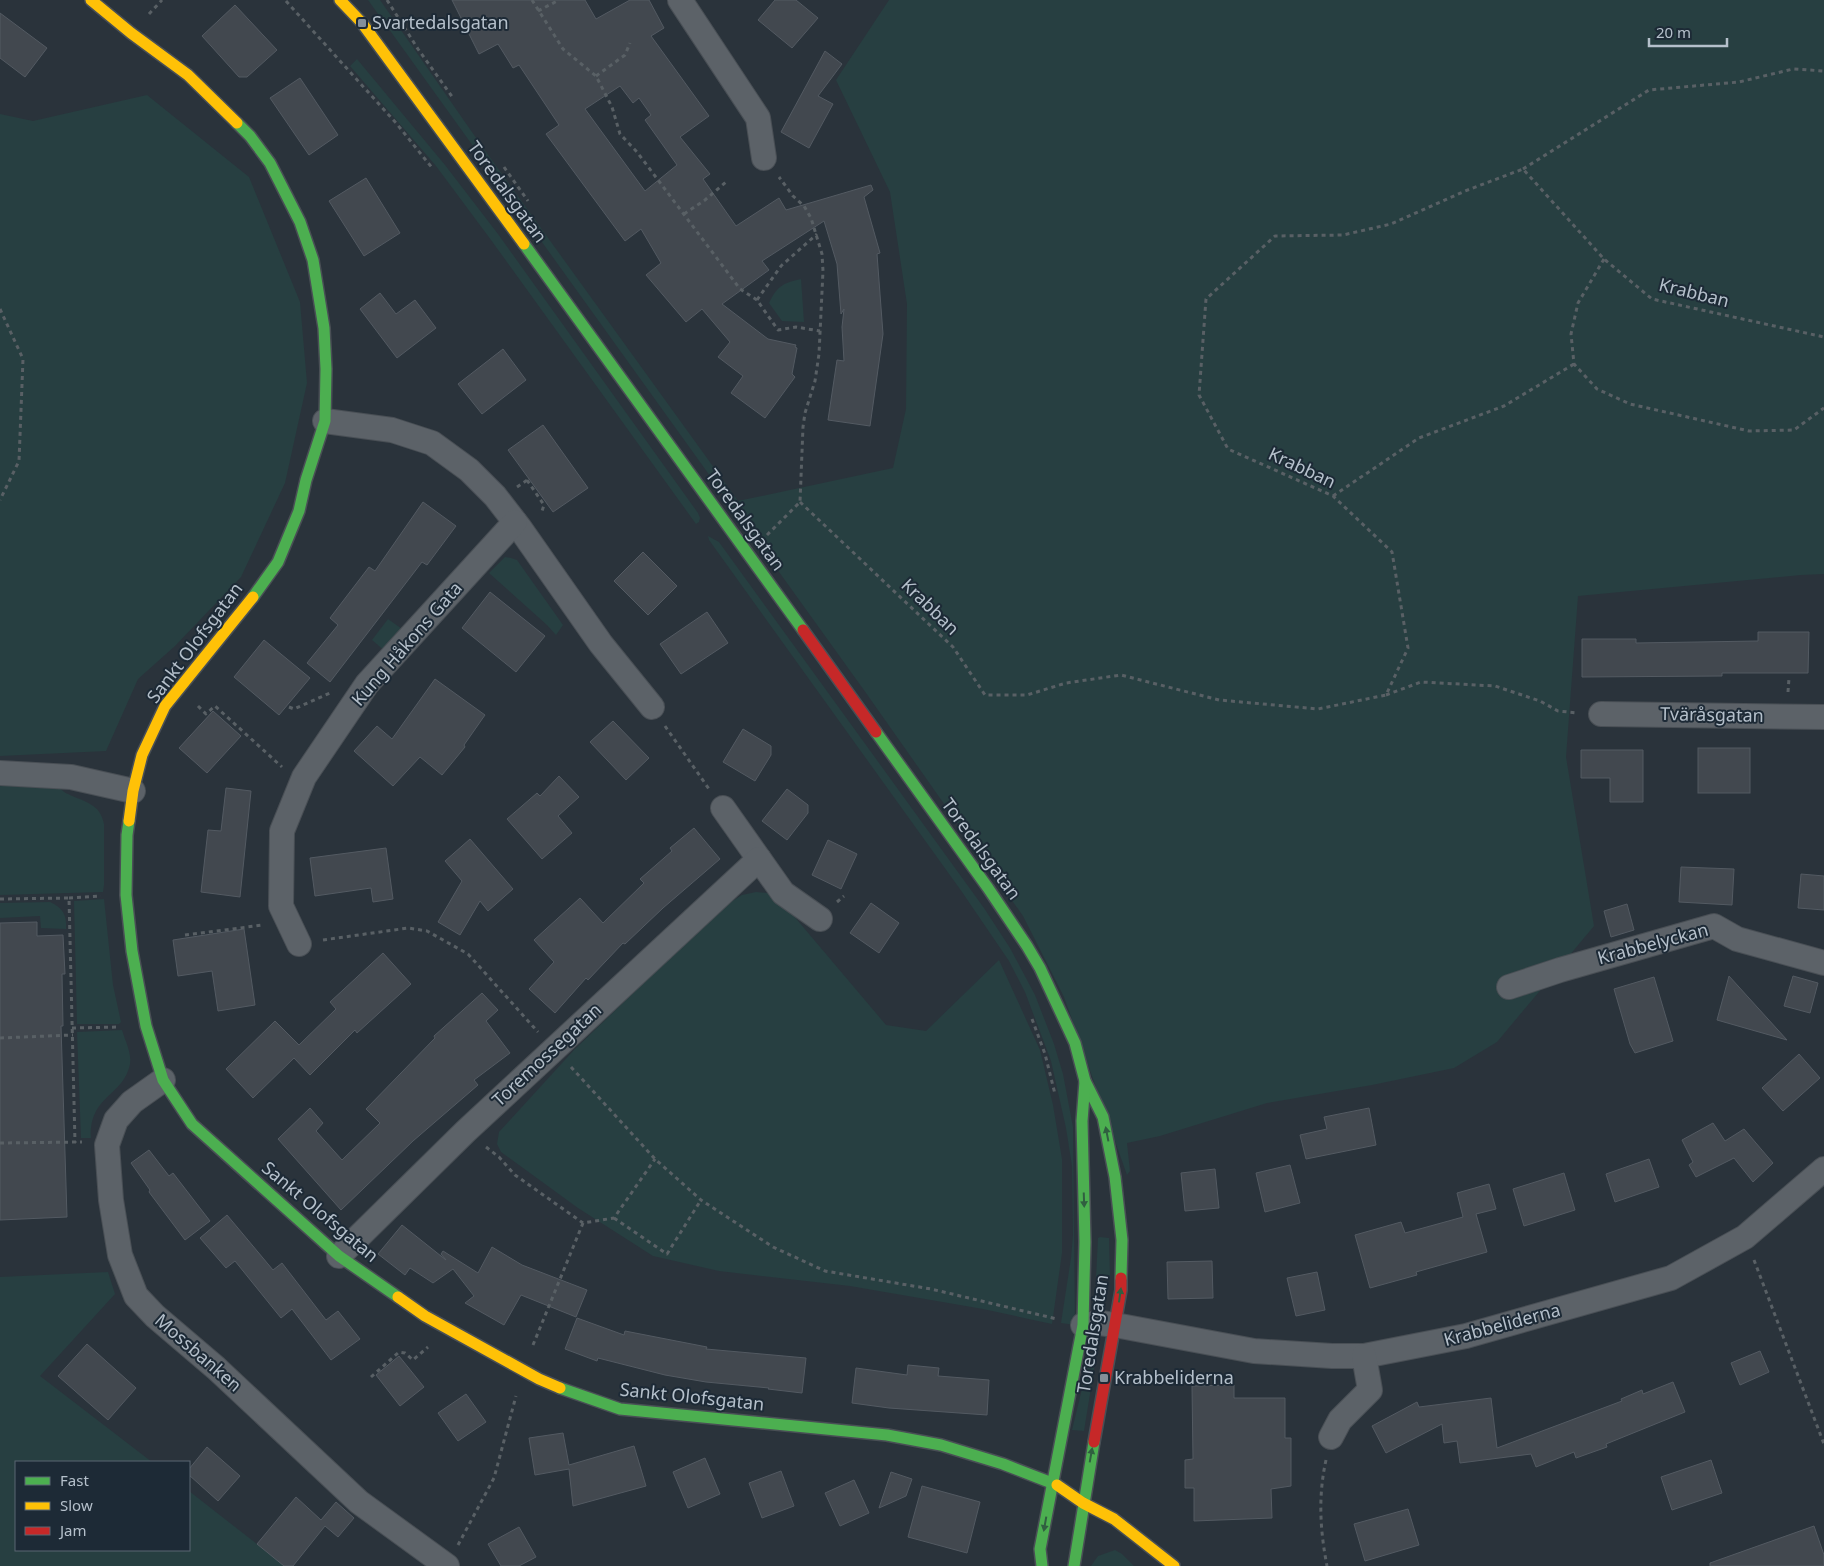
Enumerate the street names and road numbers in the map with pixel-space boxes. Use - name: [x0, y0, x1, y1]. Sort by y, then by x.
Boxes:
- street label: Toredalsgatan: [463, 136, 553, 247]
- street label: Krabban: [1657, 272, 1732, 312]
- street label: Krabban: [1265, 441, 1340, 493]
- street label: Toredalsgatan: [701, 464, 791, 575]
- street label: Krabban: [897, 573, 965, 640]
- street label: Kung Håkons Gata: [346, 576, 467, 711]
- street label: Sankt Olofsgatan: [141, 577, 247, 708]
- street label: Tväråsgatan: [1660, 701, 1764, 727]
- street label: Toredalsgatan: [937, 793, 1027, 904]
- street label: Krabbelyckan: [1595, 917, 1711, 969]
- street label: Toremossegatan: [487, 997, 606, 1111]
- street label: Sankt Olofsgatan: [257, 1155, 384, 1267]
- street label: Toredalsgatan: [1071, 1273, 1113, 1395]
- street label: Krabbeliderna: [1441, 1297, 1563, 1351]
- street label: Mossbanken: [150, 1308, 247, 1397]
- street label: Sankt Olofsgatan: [619, 1376, 766, 1416]

